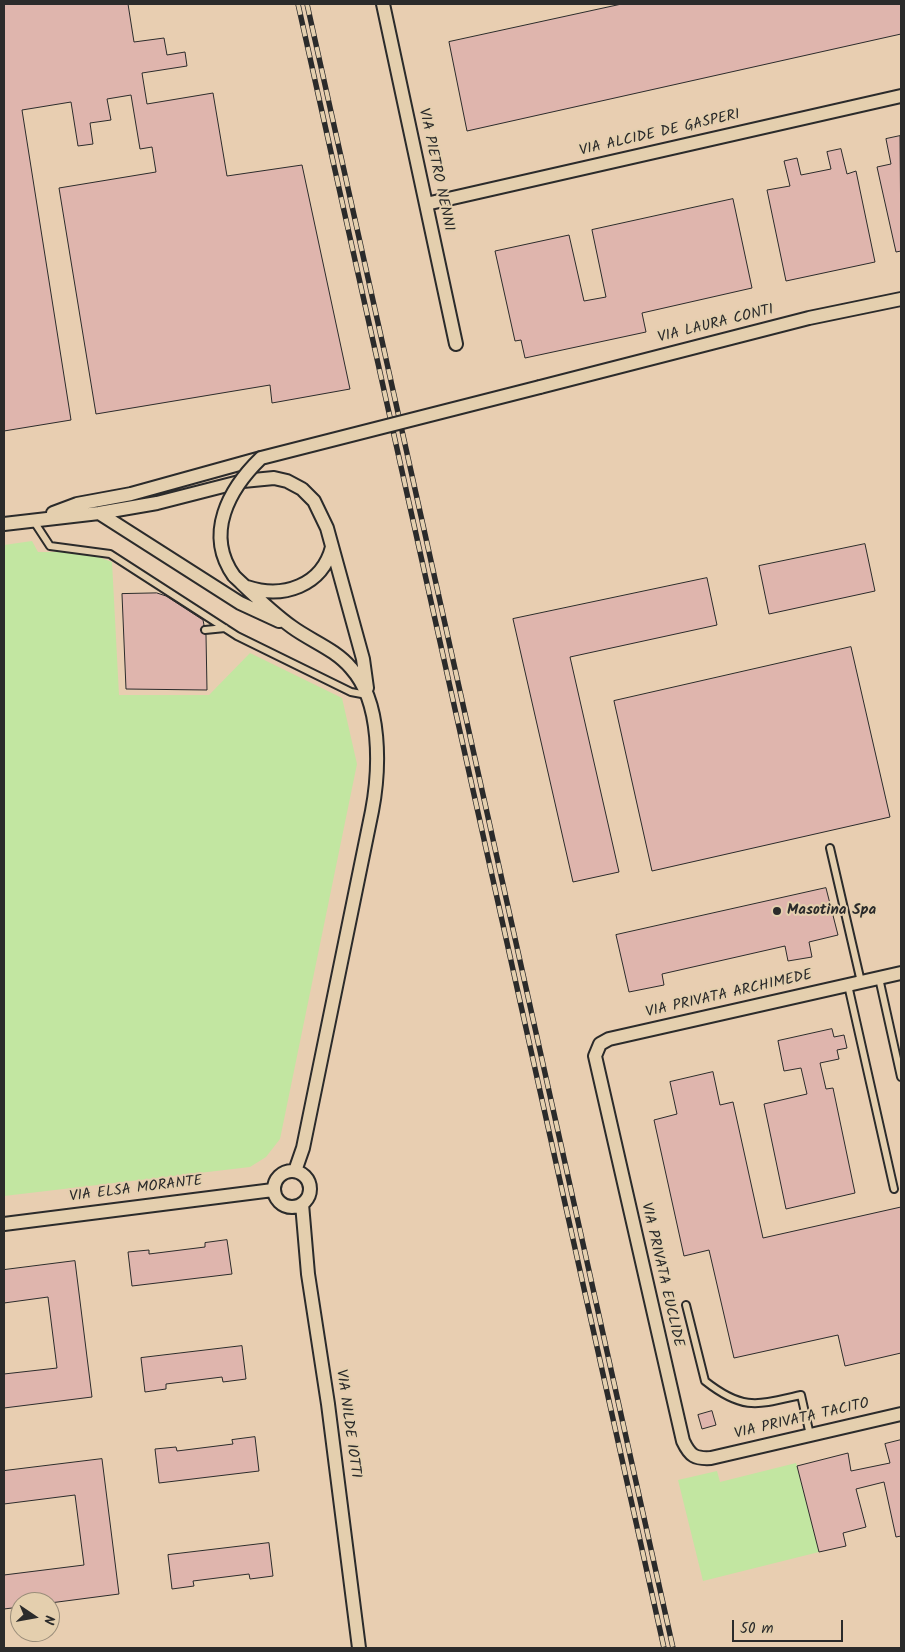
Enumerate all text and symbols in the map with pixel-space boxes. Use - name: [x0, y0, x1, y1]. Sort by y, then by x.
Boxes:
- street label: VIA PIETRO NENNI: [413, 107, 457, 233]
- street label: VIA ALCIDE DE GASPERI: [578, 107, 742, 161]
- street label: VIA LAURA CONTI: [656, 302, 776, 348]
- place label: Masotina Spa: [787, 902, 876, 920]
- marker: Masotina Spa: [771, 905, 783, 917]
- street label: VIA PRIVATA ARCHIMEDE: [644, 967, 814, 1023]
- street label: VIA ELSA MORANTE: [69, 1173, 203, 1207]
- street label: VIA PRIVATA EUCLIDE: [636, 1201, 686, 1349]
- street label: VIA NILDE IOTTI: [330, 1368, 364, 1480]
- street label: VIA PRIVATA TACITO: [733, 1396, 871, 1444]
- north arrow: [10, 1592, 60, 1642]
- scale bar: [735, 1610, 846, 1642]
- text: N: [37, 1613, 60, 1627]
- text: 50 m: [740, 1617, 774, 1641]

